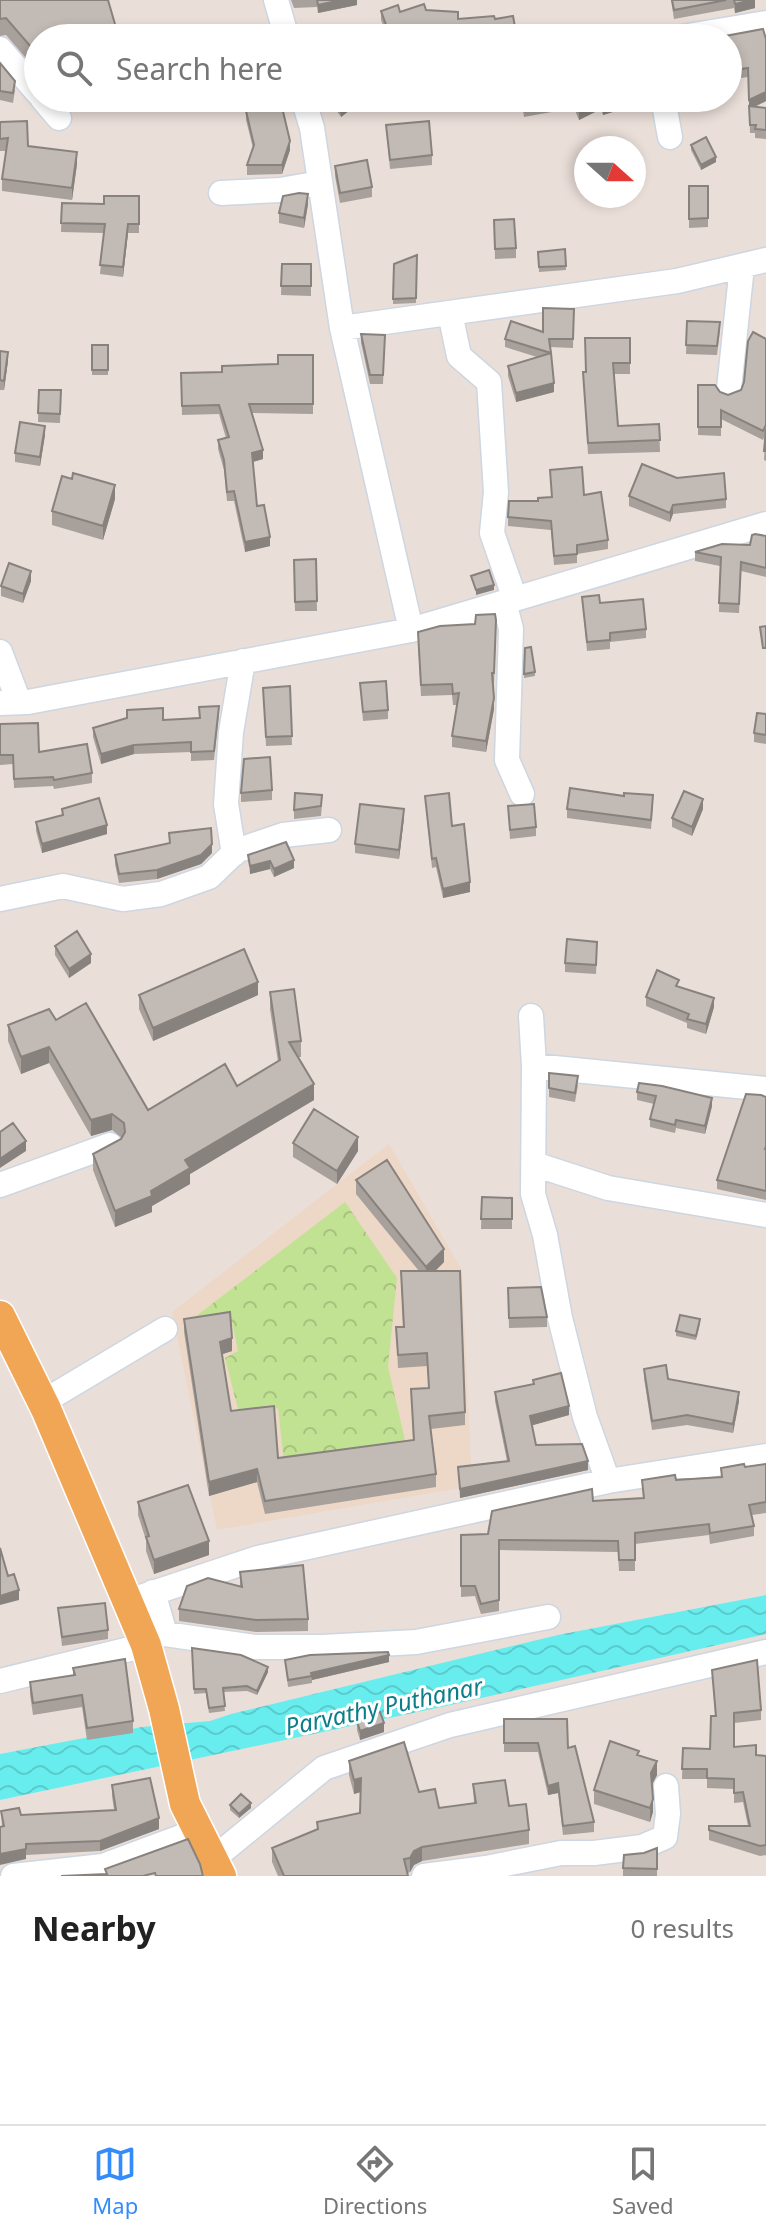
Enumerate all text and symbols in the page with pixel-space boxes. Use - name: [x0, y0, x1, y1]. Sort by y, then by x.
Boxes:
- search box: [24, 24, 742, 112]
- icon: search: [52, 46, 96, 90]
- text: Search here: [116, 48, 283, 89]
- north arrow: [574, 136, 646, 208]
- water label: Parvathy Puthanar: [282, 1668, 487, 1743]
- text: Nearby: [32, 1905, 156, 1951]
- text: 0 results: [630, 1910, 734, 1946]
- tab: Map: [92, 2142, 138, 2220]
- tab: Directions: [323, 2142, 427, 2220]
- tab: Saved: [612, 2142, 674, 2220]

